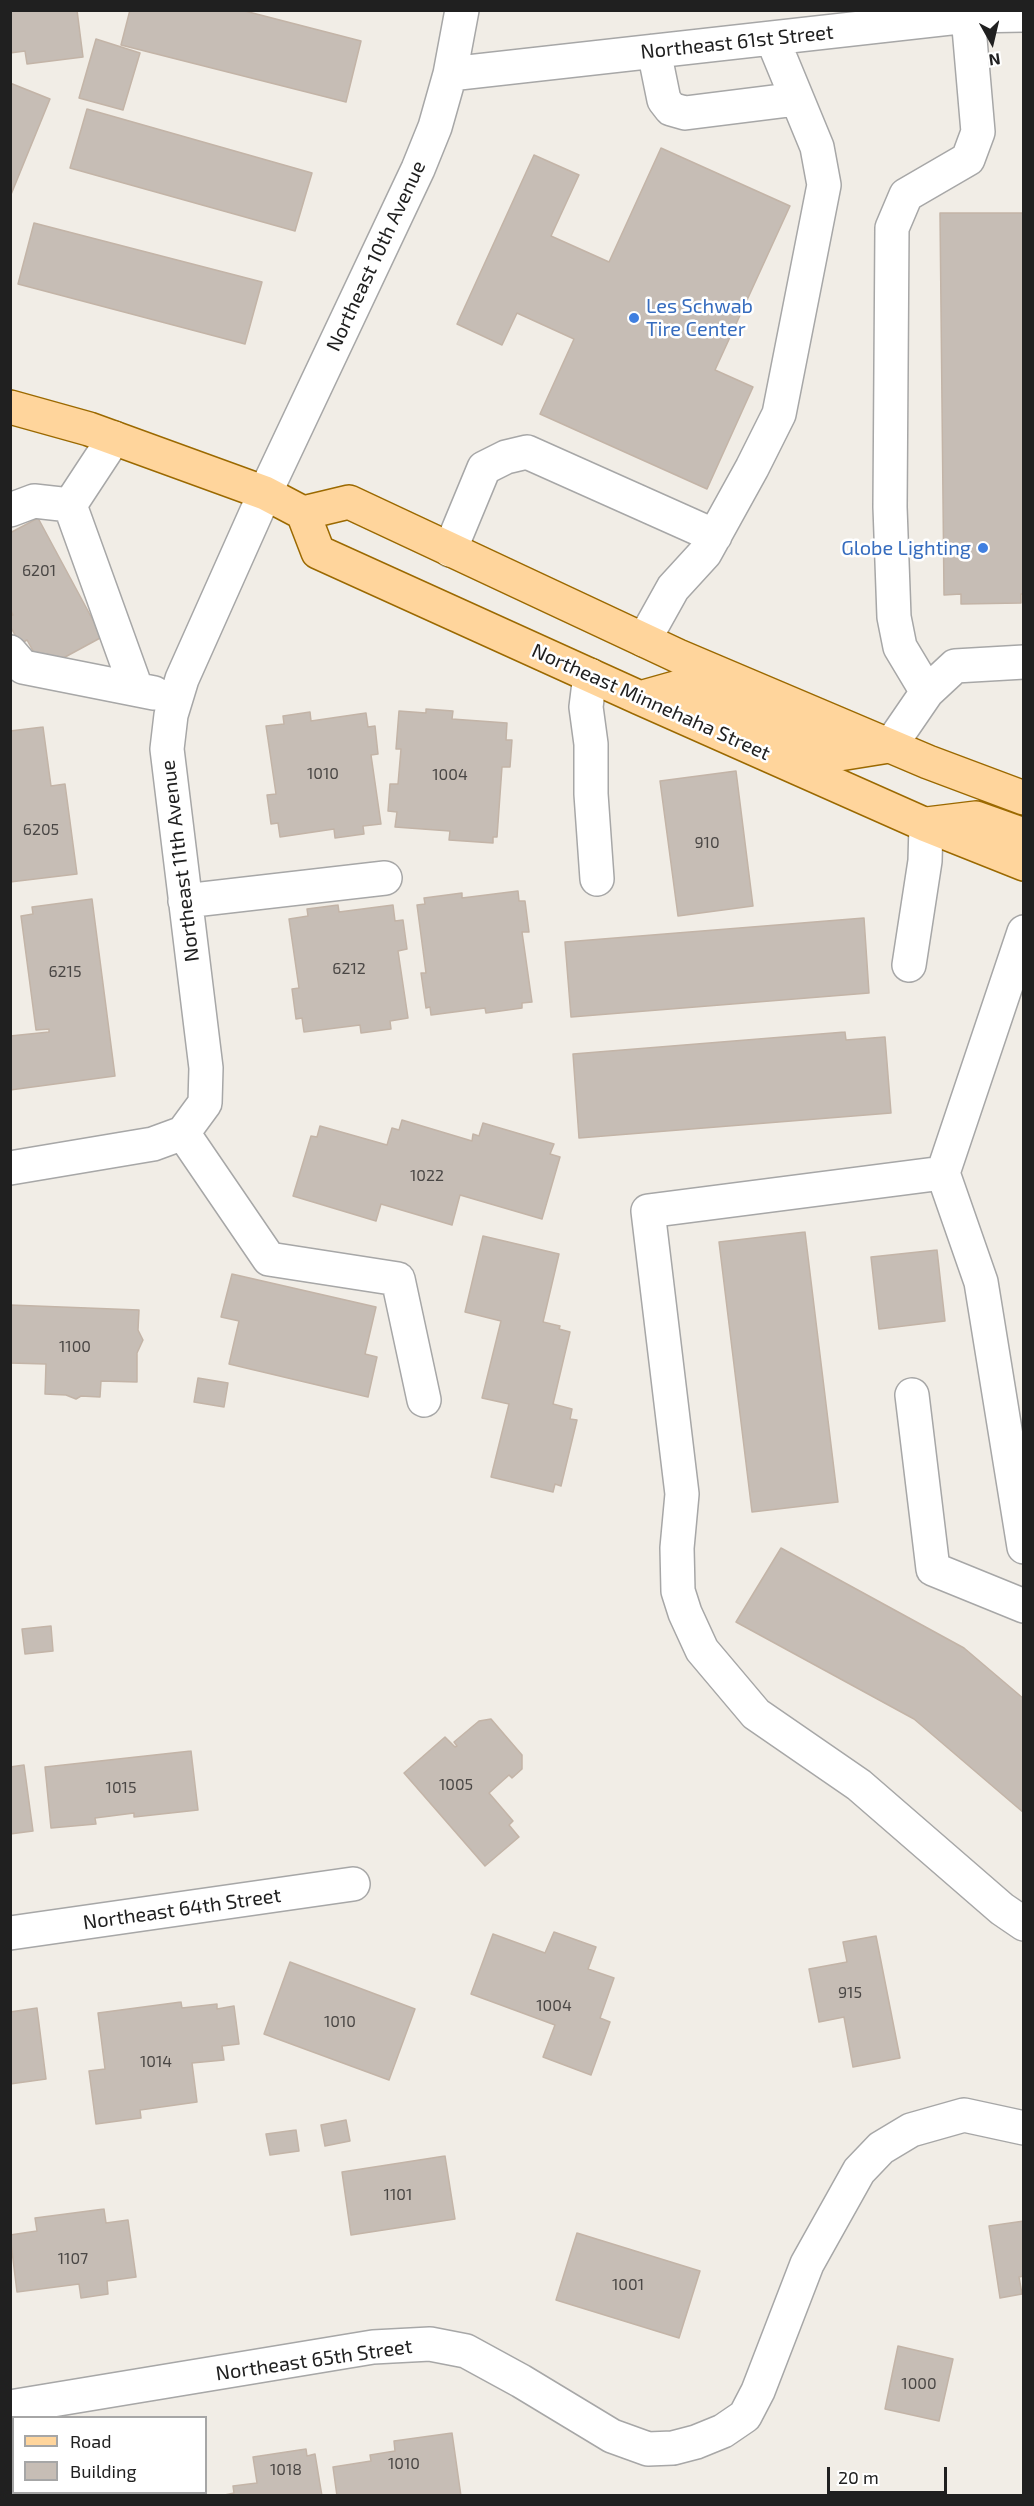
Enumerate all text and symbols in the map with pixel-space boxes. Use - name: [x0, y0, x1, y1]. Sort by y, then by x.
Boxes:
- north arrow: [962, 12, 1022, 72]
- street label: Northeast 61st Street: [639, 20, 835, 64]
- text: N: [988, 50, 1002, 71]
- street label: Northeast 10th Avenue: [321, 157, 431, 355]
- place label: Les Schwab Tire Center: [646, 294, 753, 341]
- marker: Les Schwab Tire Center: [627, 311, 641, 325]
- place label: Globe Lighting: [841, 536, 971, 560]
- marker: Globe Lighting: [976, 541, 990, 555]
- house number: 6201: [22, 561, 56, 581]
- street label: Northeast Minnehaha Street: [528, 638, 774, 766]
- street label: Northeast 11th Avenue: [156, 759, 204, 963]
- house number: 1010: [307, 764, 339, 784]
- house number: 1004: [432, 765, 468, 785]
- house number: 6205: [23, 820, 59, 840]
- house number: 910: [694, 833, 720, 853]
- house number: 6212: [332, 959, 366, 979]
- house number: 6215: [48, 962, 82, 982]
- house number: 1022: [410, 1166, 444, 1186]
- house number: 1100: [59, 1337, 91, 1357]
- house number: 1005: [439, 1775, 473, 1795]
- house number: 1015: [106, 1778, 136, 1798]
- street label: Northeast 64th Street: [81, 1883, 283, 1935]
- house number: 915: [838, 1983, 862, 2003]
- house number: 1004: [536, 1996, 572, 2016]
- house number: 1010: [324, 2012, 356, 2032]
- house number: 1014: [140, 2052, 172, 2072]
- house number: 1101: [384, 2185, 412, 2205]
- house number: 1107: [58, 2249, 88, 2269]
- house number: 1001: [612, 2275, 644, 2295]
- street label: Northeast 65th Street: [214, 2334, 414, 2386]
- house number: 1000: [901, 2374, 937, 2394]
- legend: [12, 2416, 207, 2494]
- text: Road: [70, 2430, 111, 2452]
- house number: 1010: [388, 2454, 420, 2474]
- scale bar: [830, 2455, 950, 2493]
- text: Building: [70, 2460, 137, 2482]
- house number: 1018: [270, 2460, 302, 2480]
- text: 20 m: [838, 2466, 879, 2488]

